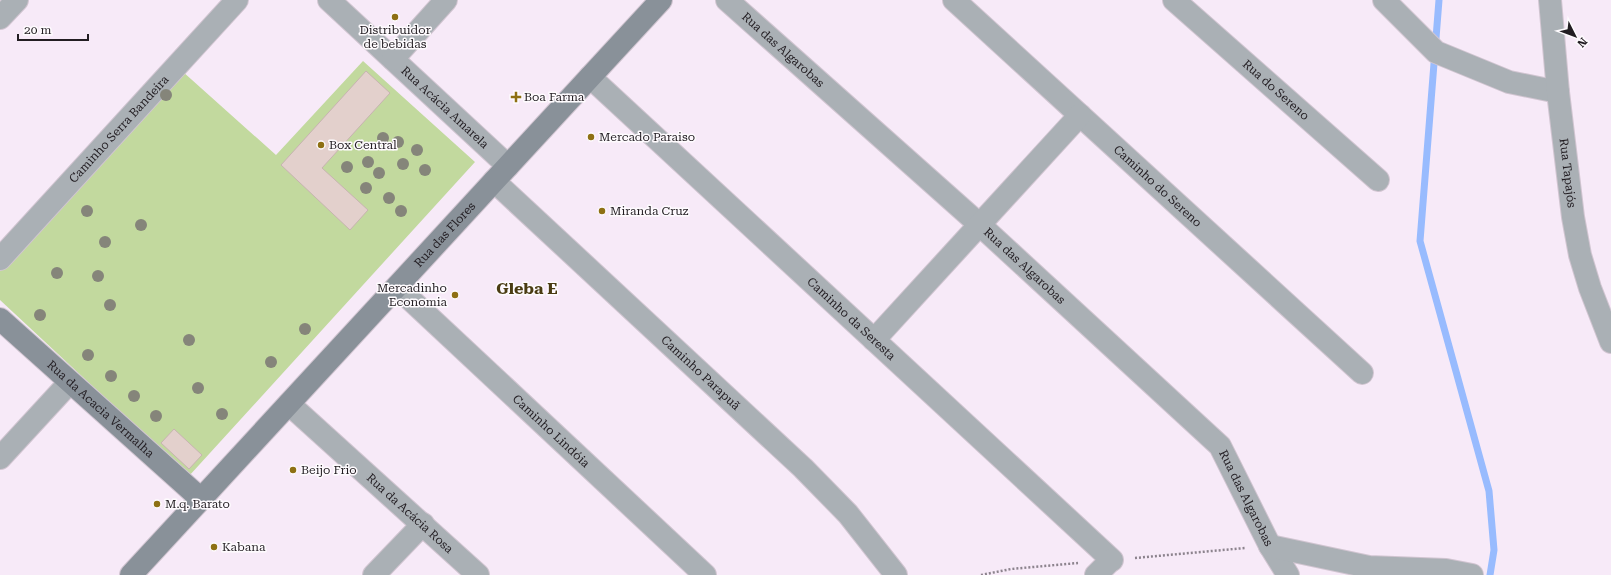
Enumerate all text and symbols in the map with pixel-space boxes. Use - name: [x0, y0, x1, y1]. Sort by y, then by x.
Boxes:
- street label: Rua das Algarobas: [739, 10, 827, 90]
- marker: Distribuidor de bebidas: [390, 12, 400, 22]
- scale bar: [18, 16, 88, 42]
- north arrow: [1555, 16, 1595, 56]
- text: 20 m: [24, 23, 51, 37]
- place label: Distribuidor de bebidas: [359, 23, 431, 51]
- text: N: [1574, 35, 1590, 50]
- street label: Rua do Sereno: [1240, 57, 1312, 123]
- street label: Rua Acácia Amarela: [398, 63, 492, 152]
- street label: Caminho Serra Bandeira: [66, 72, 172, 186]
- place label: Boa Farma: [524, 90, 585, 104]
- marker: Boa Farma: [511, 92, 521, 102]
- place label: Mercado Paraiso: [599, 130, 695, 144]
- marker: Mercado Paraiso: [586, 132, 596, 142]
- place label: Box Central: [329, 138, 397, 152]
- street label: Rua Tapajós: [1557, 138, 1579, 209]
- marker: Box Central: [316, 140, 326, 150]
- street label: Caminho do Sereno: [1111, 142, 1205, 230]
- street label: Rua das Flores: [411, 199, 478, 270]
- place label: Miranda Cruz: [610, 204, 689, 218]
- marker: Miranda Cruz: [597, 206, 607, 216]
- street label: Rua das Algarobas: [981, 225, 1068, 307]
- street label: Caminho da Seresta: [804, 275, 899, 363]
- district label: Gleba E: [496, 279, 558, 298]
- place label: Mercadinho Economia: [377, 281, 447, 309]
- marker: Mercadinho Economia: [450, 290, 460, 300]
- street label: Caminho Parapuã: [658, 333, 743, 413]
- street label: Rua da Acacia Vermalha: [44, 358, 157, 461]
- street label: Caminho Lindóia: [510, 392, 593, 471]
- street label: Rua das Algarobas: [1216, 448, 1276, 549]
- place label: Beijo Frio: [301, 463, 357, 477]
- marker: Beijo Frio: [288, 465, 298, 475]
- street label: Rua da Acácia Rosa: [364, 471, 456, 556]
- place label: M.q. Barato: [165, 497, 230, 511]
- marker: M.q. Barato: [152, 499, 162, 509]
- place label: Kabana: [222, 540, 266, 554]
- marker: Kabana: [209, 542, 219, 552]

